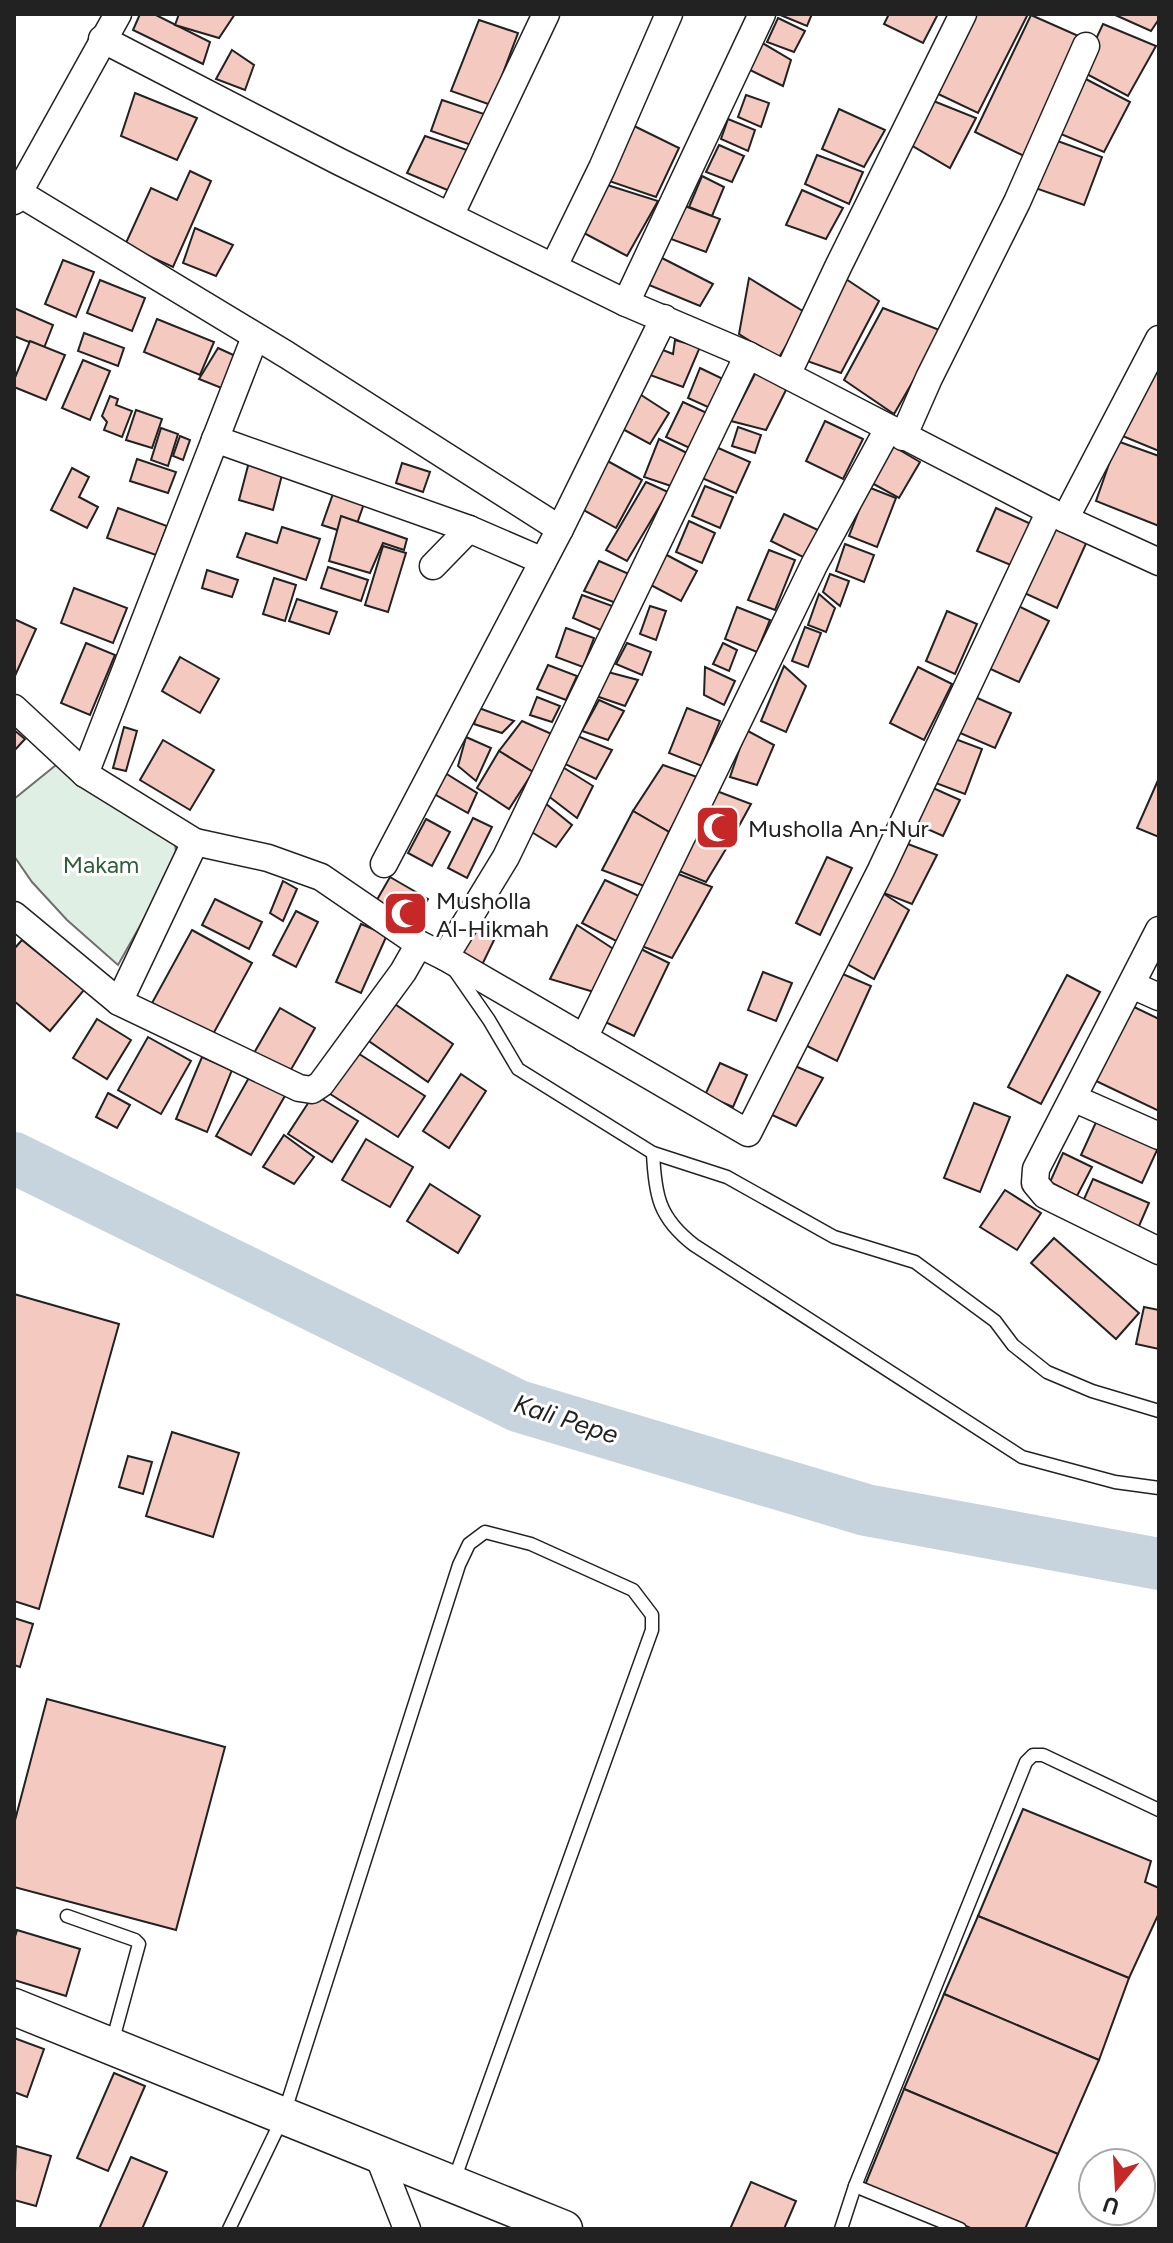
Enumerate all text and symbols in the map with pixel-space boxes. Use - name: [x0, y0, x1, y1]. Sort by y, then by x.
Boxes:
- mosque icon: Musholla An-Nur: [693, 804, 741, 852]
- place label: Musholla An-Nur: [748, 814, 929, 843]
- park label: Makam: [63, 850, 139, 879]
- place label: Musholla Al-Hikmah: [436, 886, 549, 943]
- mosque icon: Musholla Al-Hikmah: [381, 890, 429, 938]
- water label: Kali Pepe: [510, 1387, 622, 1451]
- north arrow: [1077, 2147, 1157, 2227]
- text: U: [1099, 2190, 1123, 2221]

